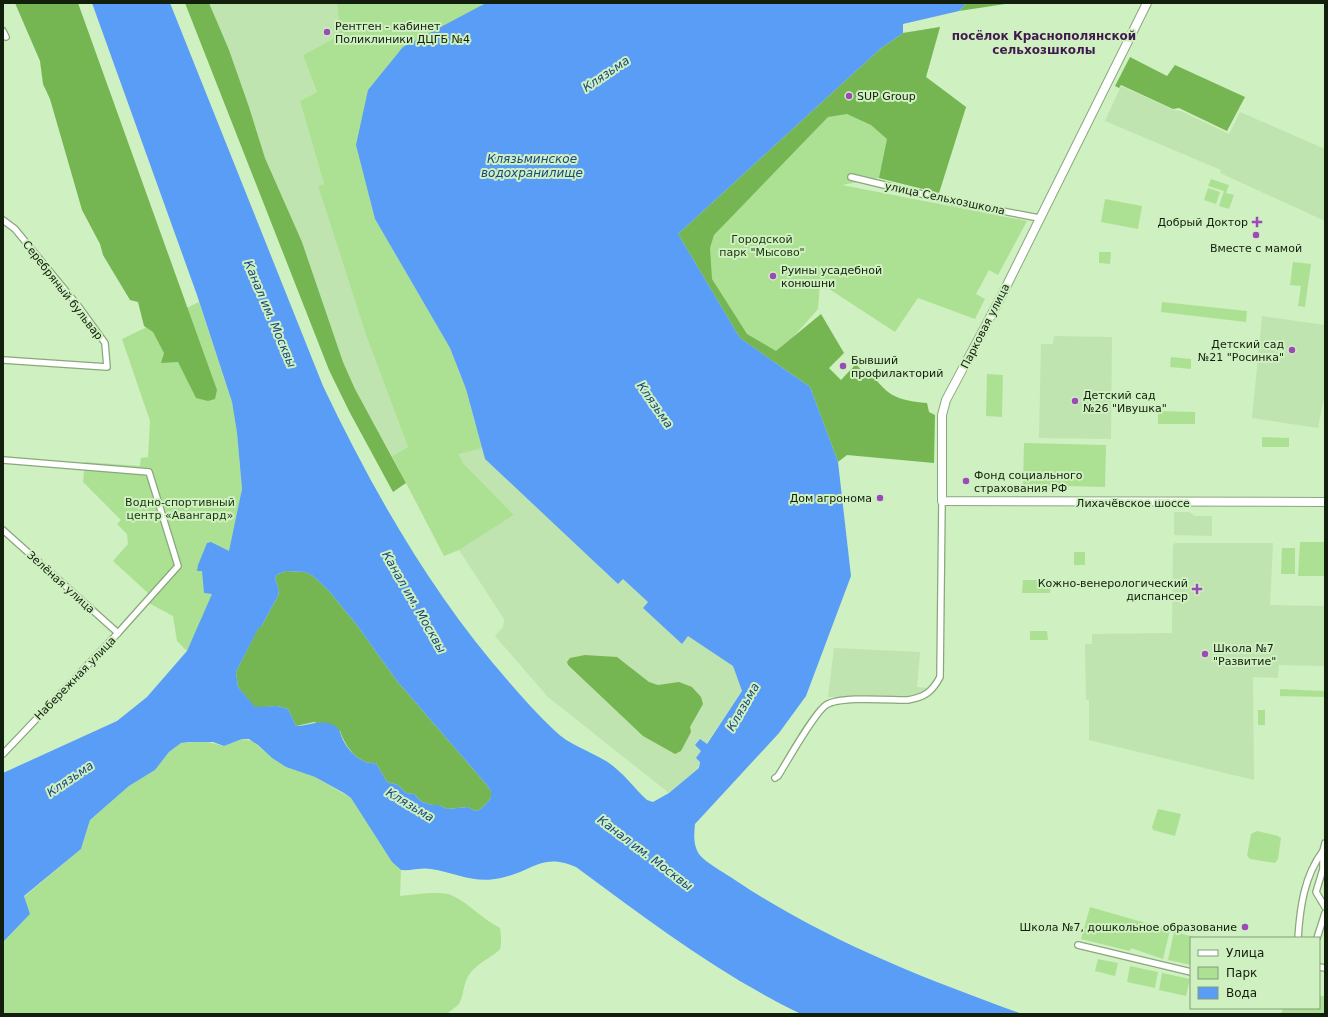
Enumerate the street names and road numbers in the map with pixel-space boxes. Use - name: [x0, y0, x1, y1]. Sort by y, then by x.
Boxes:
- street label: улица Сельхозшкола: [884, 179, 1006, 218]
- street label: Серебряный бульвар: [20, 238, 105, 342]
- street label: Парковая улица: [958, 282, 1012, 371]
- street label: Лихачёвское шоссе: [1076, 497, 1190, 510]
- street label: Зелёная улица: [24, 549, 97, 616]
- street label: Набережная улица: [32, 634, 119, 723]

